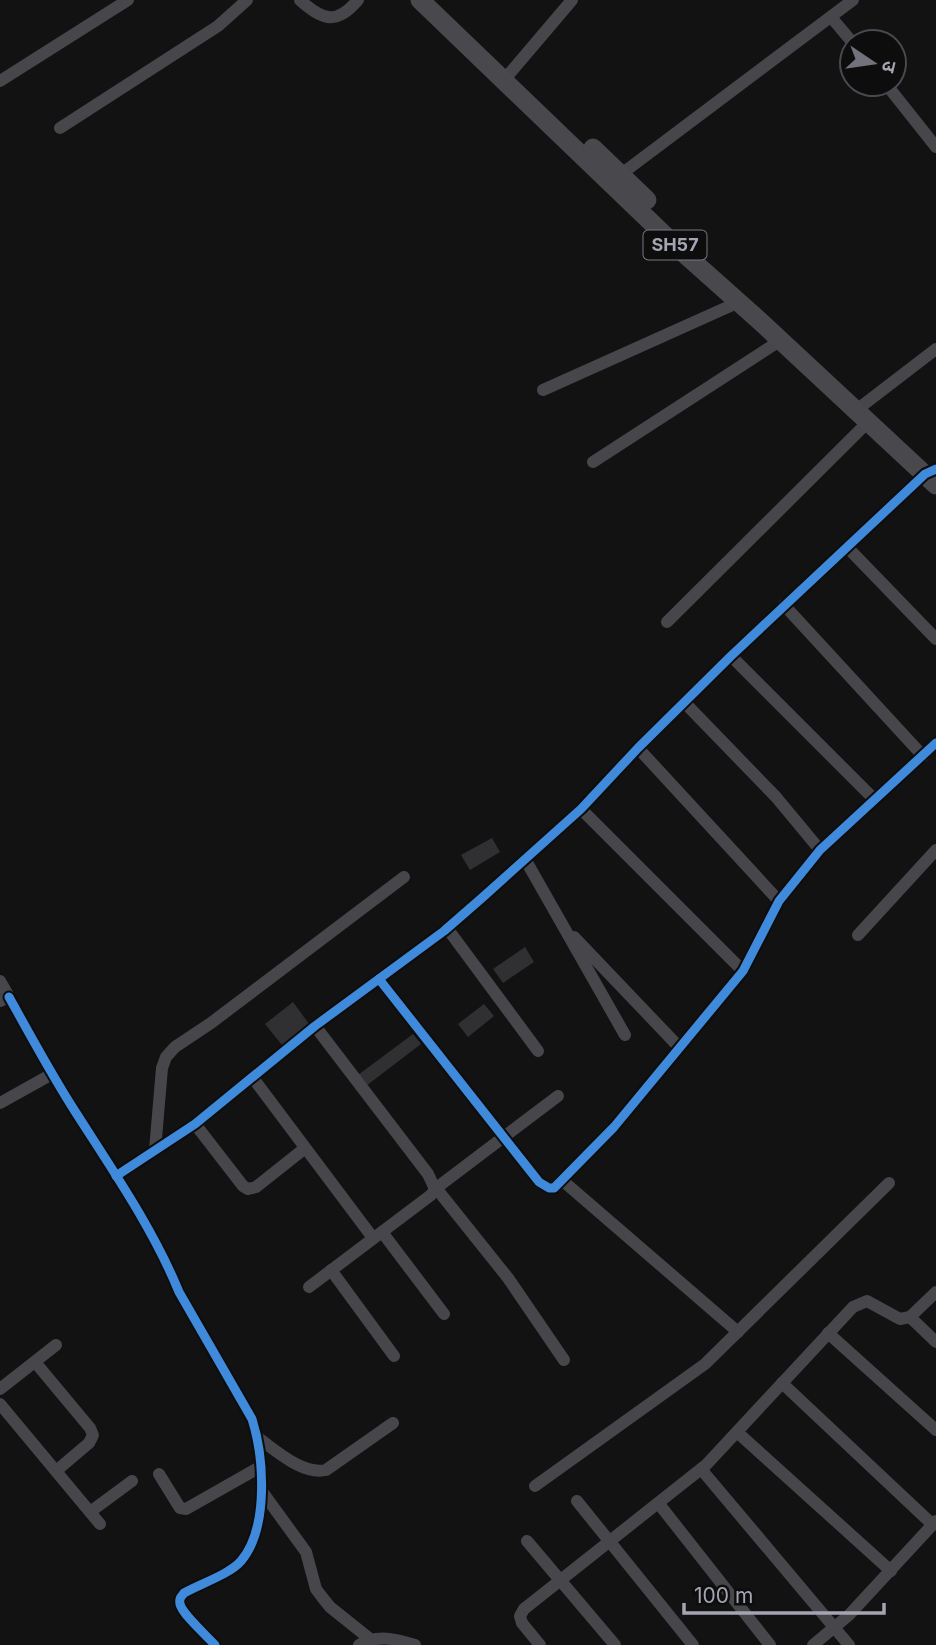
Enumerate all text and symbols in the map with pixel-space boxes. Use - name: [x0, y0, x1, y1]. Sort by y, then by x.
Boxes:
- north arrow: [838, 28, 908, 98]
- text: उ: [876, 59, 902, 76]
- road number: SH57: [644, 230, 706, 260]
- scale bar: [684, 1572, 884, 1616]
- text: 100 m: [694, 1583, 753, 1608]

